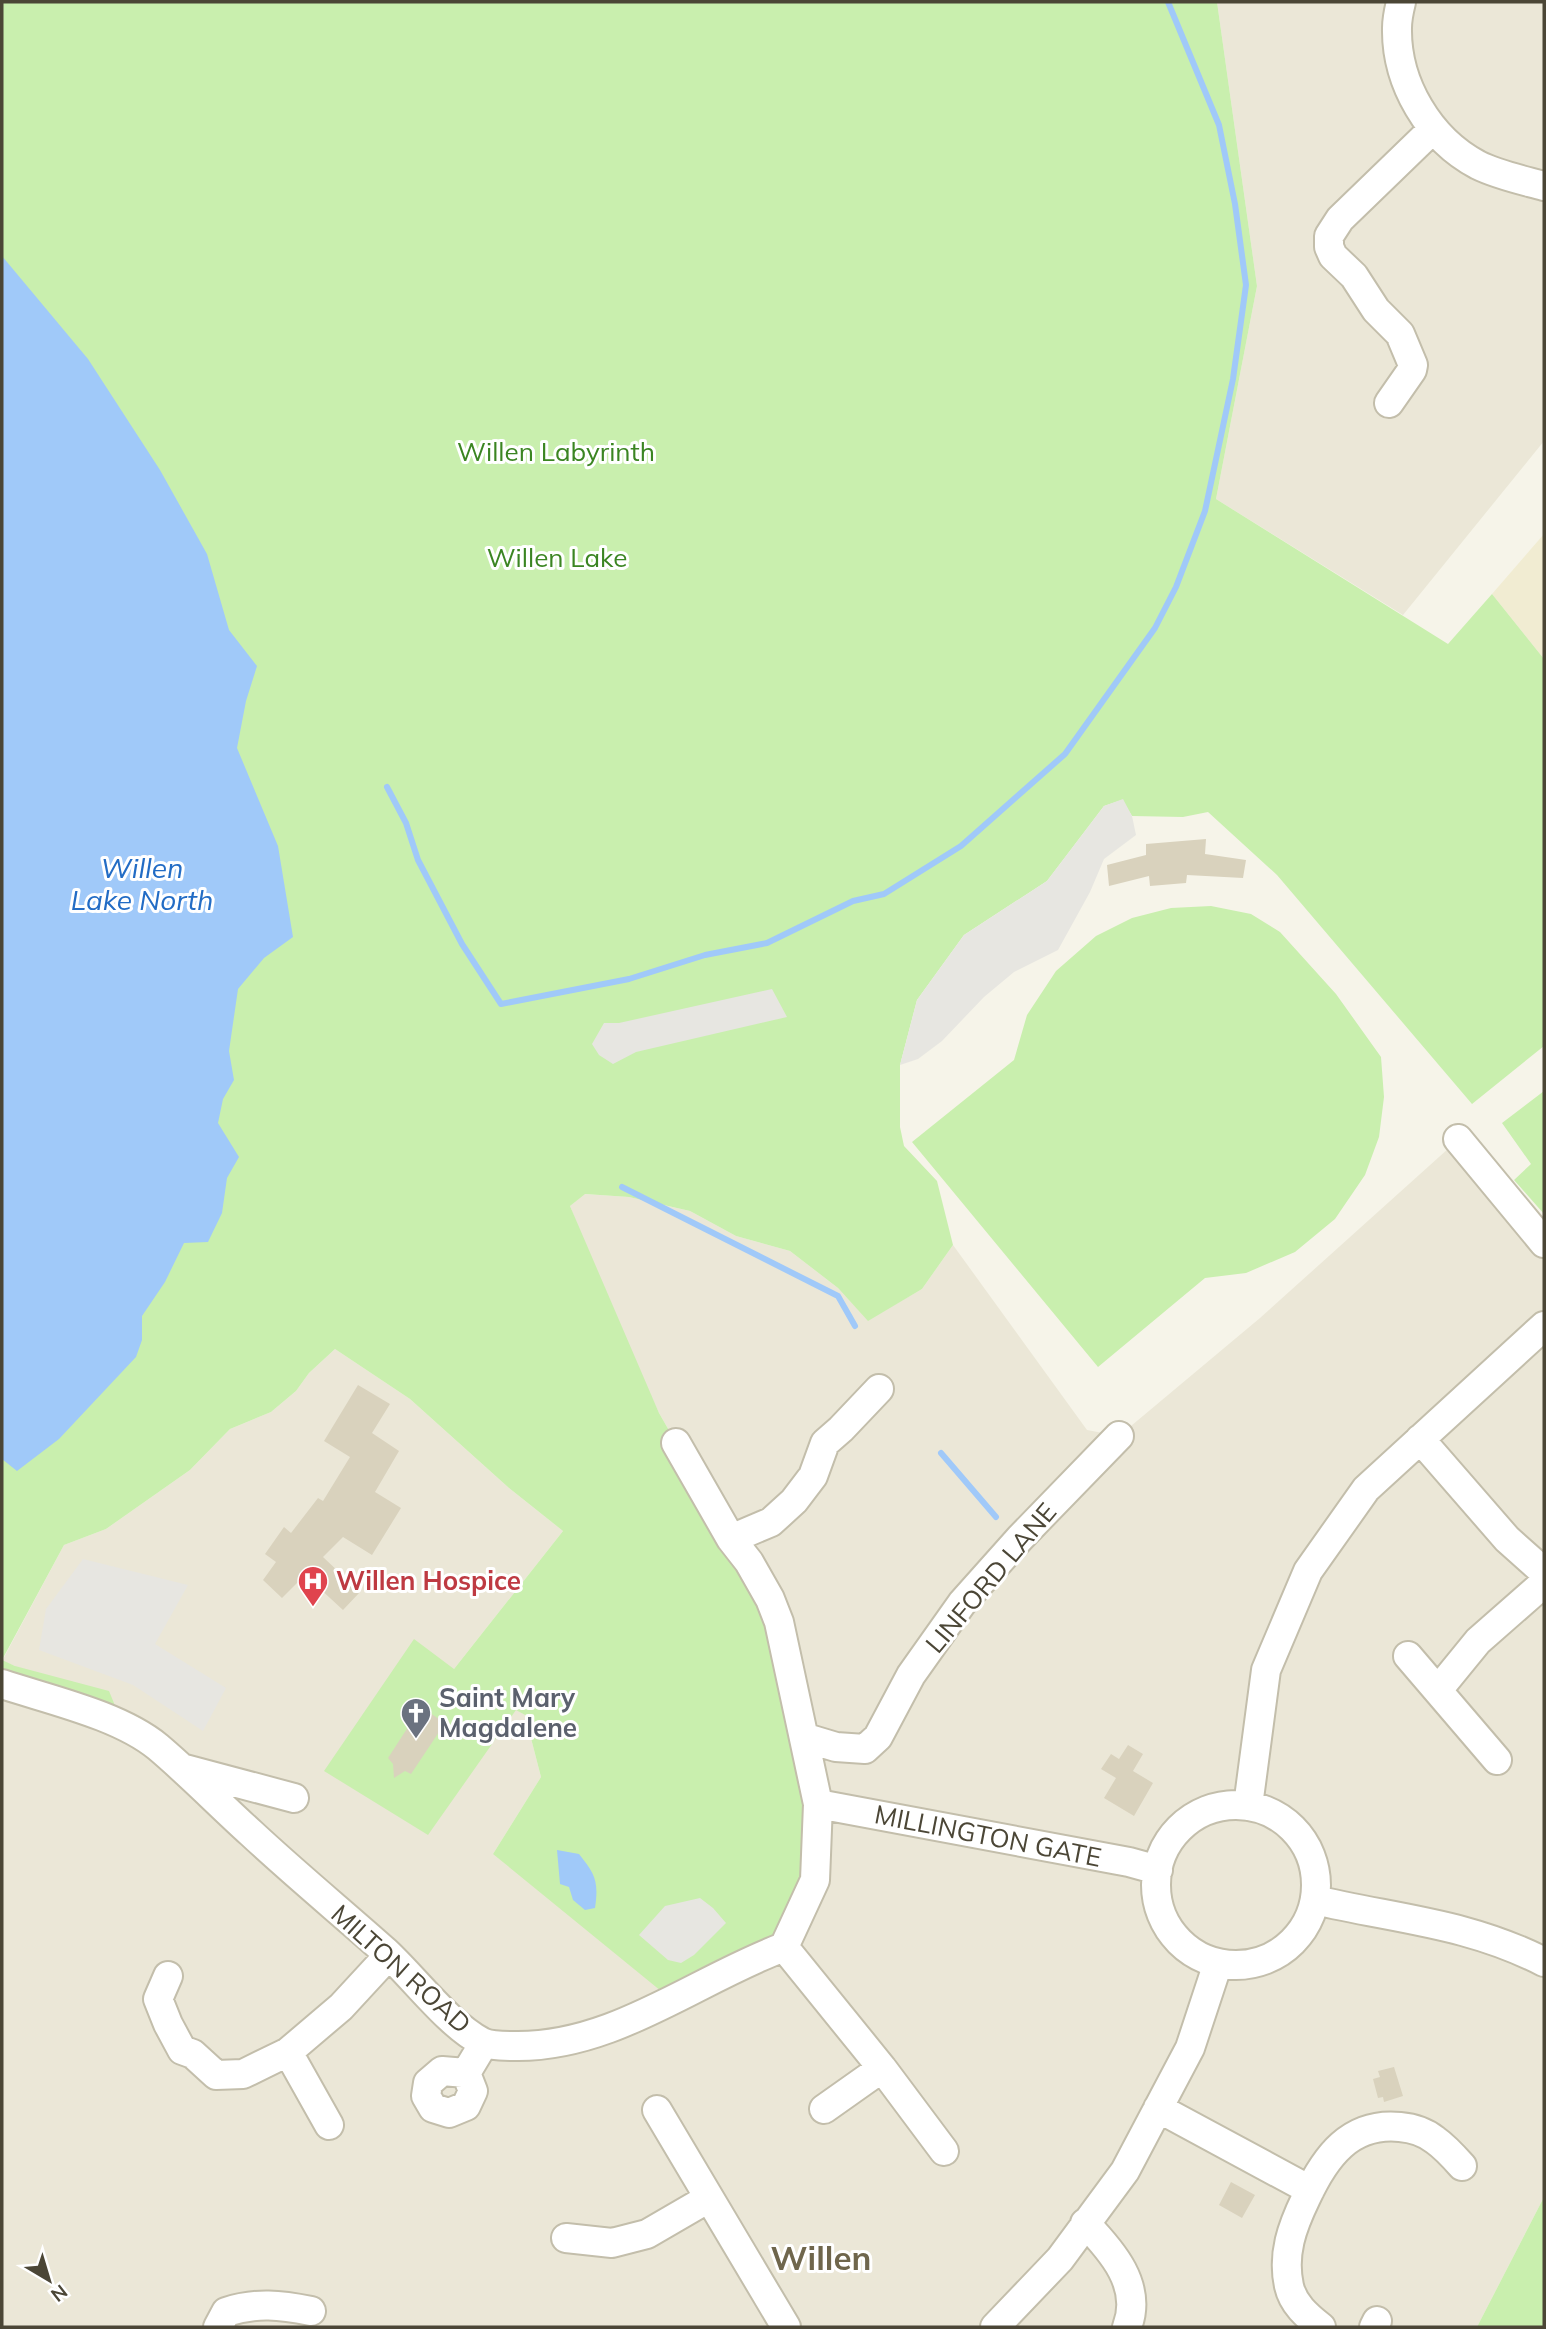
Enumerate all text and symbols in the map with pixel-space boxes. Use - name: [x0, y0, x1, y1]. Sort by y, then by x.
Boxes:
- park label: Willen Labyrinth: [457, 435, 655, 468]
- park label: Willen Lake: [487, 541, 627, 574]
- water label: Willen Lake North: [71, 850, 213, 917]
- street label: LINFORD LANE: [918, 1496, 1063, 1660]
- hospital icon: Willen Hospice: [296, 1564, 330, 1608]
- place label: Willen Hospice: [336, 1564, 521, 1597]
- place label: Saint Mary Magdalene: [439, 1681, 577, 1744]
- church icon: Saint Mary Magdalene: [399, 1696, 433, 1740]
- street label: MILLINGTON GATE: [872, 1797, 1104, 1874]
- street label: MILTON ROAD: [325, 1897, 478, 2040]
- district label: Willen: [771, 2237, 871, 2278]
- north arrow: [14, 2245, 84, 2315]
- text: N: [46, 2280, 73, 2307]

